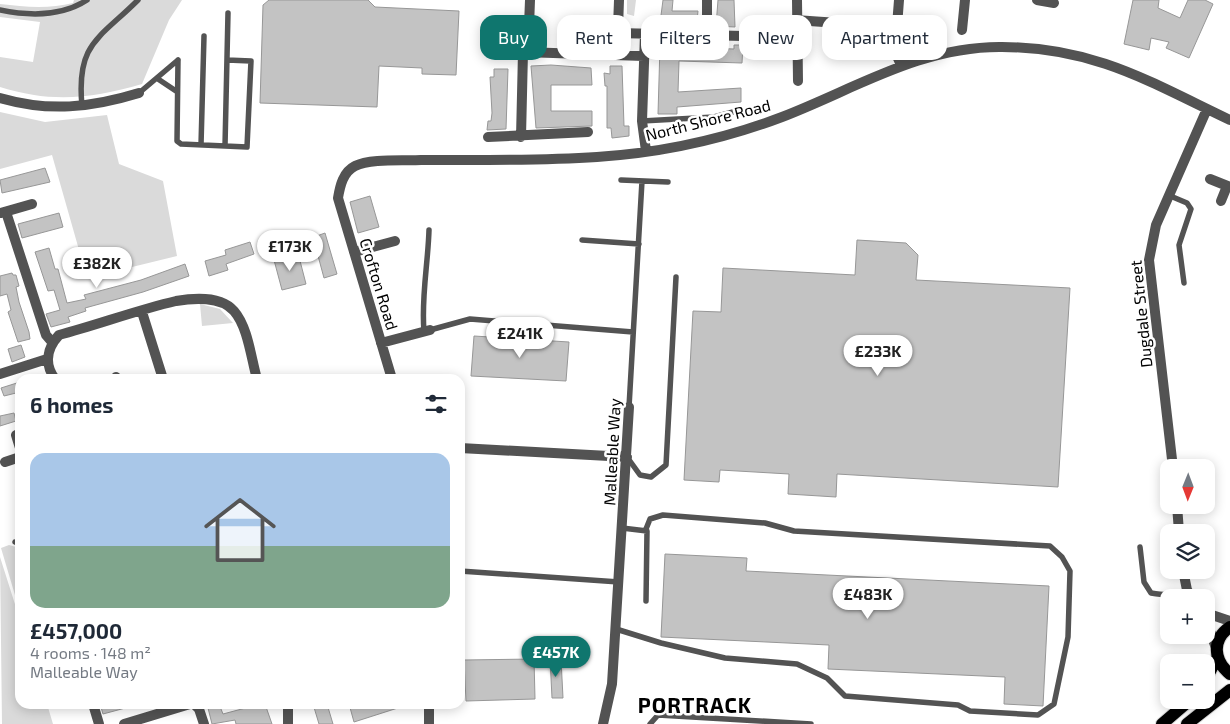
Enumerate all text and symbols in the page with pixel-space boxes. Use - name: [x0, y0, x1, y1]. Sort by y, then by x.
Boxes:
- chip: Buy: [480, 15, 547, 60]
- chip: Rent: [557, 15, 631, 60]
- chip: Filters: [641, 15, 729, 60]
- chip: New: [739, 15, 812, 60]
- chip: Apartment: [822, 15, 947, 60]
- street label: North Shore Road: [643, 95, 772, 144]
- pin: £173K: [255, 230, 325, 272]
- street label: Crofton Road: [356, 235, 403, 332]
- text: £173K: [268, 236, 312, 255]
- pin: £382K: [62, 246, 132, 289]
- text: £382K: [73, 253, 121, 272]
- street label: Dugdale Street: [1125, 259, 1156, 369]
- pin: £241K: [485, 316, 555, 359]
- text: £241K: [497, 323, 543, 342]
- pin: £233K: [843, 334, 913, 377]
- text: £233K: [855, 341, 901, 360]
- icon: filters: [422, 390, 450, 418]
- text: 6 homes: [30, 392, 113, 417]
- street label: Malleable Way: [599, 397, 624, 506]
- north arrow: [1160, 459, 1215, 514]
- map controls: [1160, 459, 1215, 709]
- icon: home: [195, 485, 285, 575]
- button: layers: [1160, 524, 1215, 579]
- pin: £483K: [833, 578, 903, 620]
- text: £483K: [844, 584, 892, 603]
- button: +: [1160, 589, 1215, 644]
- text: £457,000: [30, 618, 122, 643]
- pin: £457K: [521, 636, 591, 678]
- text: £457K: [533, 642, 580, 661]
- text: 4 rooms · 148 m²: [30, 643, 151, 662]
- button: −: [1160, 654, 1215, 709]
- text: Malleable Way: [30, 662, 138, 681]
- district label: PORTRACK: [638, 692, 752, 717]

